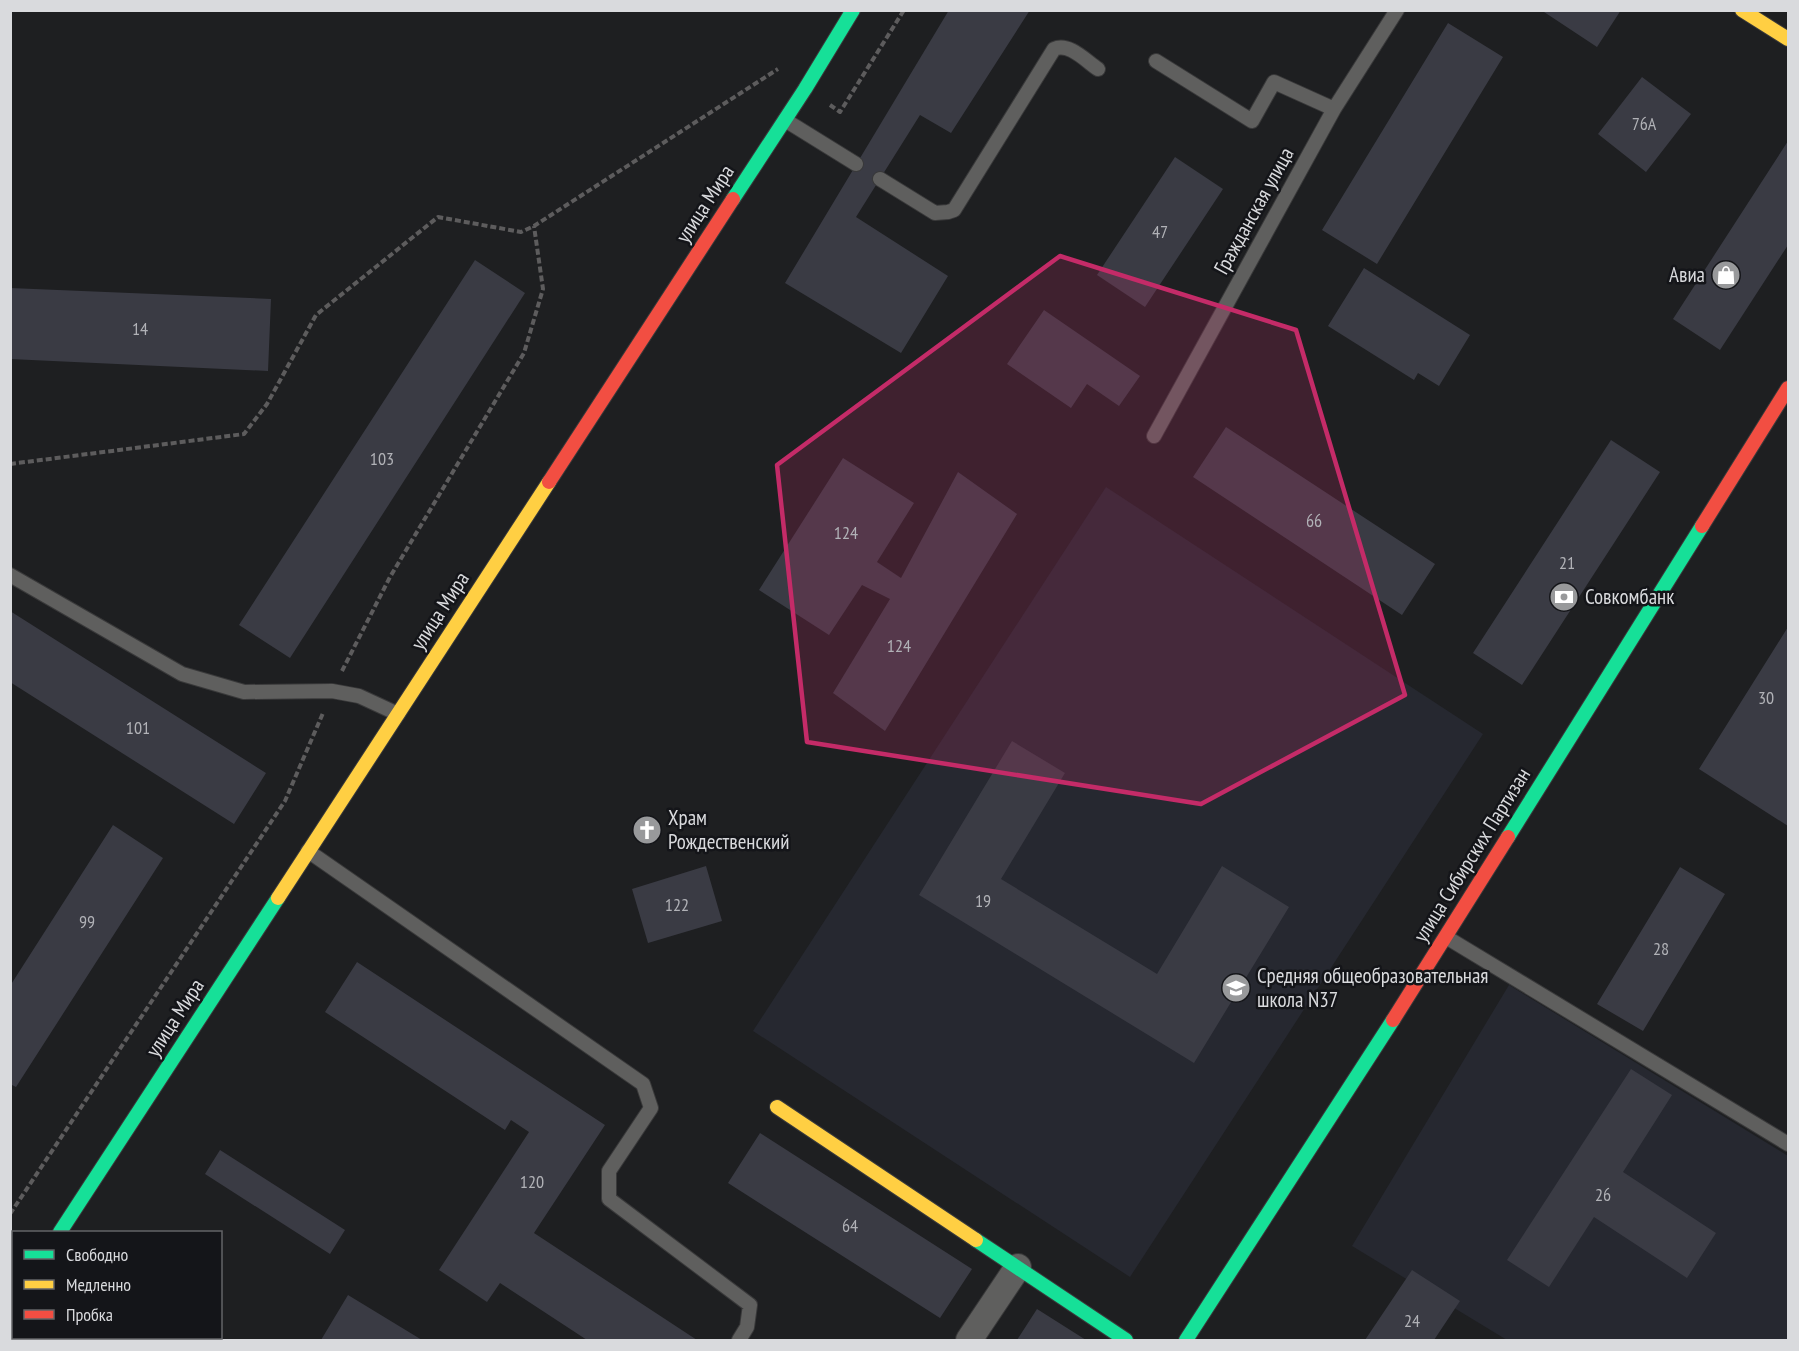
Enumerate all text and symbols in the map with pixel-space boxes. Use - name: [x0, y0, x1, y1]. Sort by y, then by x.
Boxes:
- house number: 76А: [1632, 112, 1657, 135]
- street label: Гражданская улица: [1208, 143, 1300, 279]
- street label: улица Мира: [669, 160, 740, 248]
- house number: 47: [1152, 220, 1168, 243]
- shop icon: Авиа: [1710, 259, 1742, 291]
- place label: Авиа: [1669, 261, 1705, 288]
- house number: 14: [132, 317, 148, 340]
- house number: 103: [370, 447, 394, 470]
- house number: 66: [1306, 509, 1322, 532]
- house number: 124: [834, 521, 858, 544]
- house number: 21: [1559, 551, 1575, 574]
- street label: улица Мира: [404, 567, 475, 655]
- bank icon: Совкомбанк: [1548, 581, 1580, 613]
- place label: Совкомбанк: [1585, 583, 1674, 610]
- house number: 124: [887, 634, 911, 657]
- house number: 30: [1758, 686, 1774, 709]
- house number: 101: [126, 716, 150, 739]
- street label: улица Сибирских Партизан: [1407, 763, 1536, 947]
- place label: Храм Рождественский: [668, 804, 790, 855]
- church icon: Храм Рождественский: [631, 814, 663, 846]
- house number: 19: [975, 889, 991, 912]
- house number: 122: [665, 893, 689, 916]
- house number: 99: [79, 910, 95, 933]
- house number: 28: [1653, 937, 1669, 960]
- place label: Средняя общеобразовательная школа N37: [1257, 962, 1488, 1013]
- school or university icon: Средняя общеобразовательная школа N37: [1220, 972, 1252, 1004]
- street label: улица Мира: [139, 974, 210, 1062]
- house number: 120: [520, 1170, 544, 1193]
- house number: 26: [1595, 1183, 1611, 1206]
- house number: 64: [842, 1214, 858, 1237]
- legend: [12, 1231, 222, 1339]
- text: Свободно: [66, 1243, 129, 1266]
- text: Медленно: [66, 1273, 131, 1296]
- text: Пробка: [66, 1303, 113, 1326]
- house number: 24: [1404, 1309, 1420, 1332]

